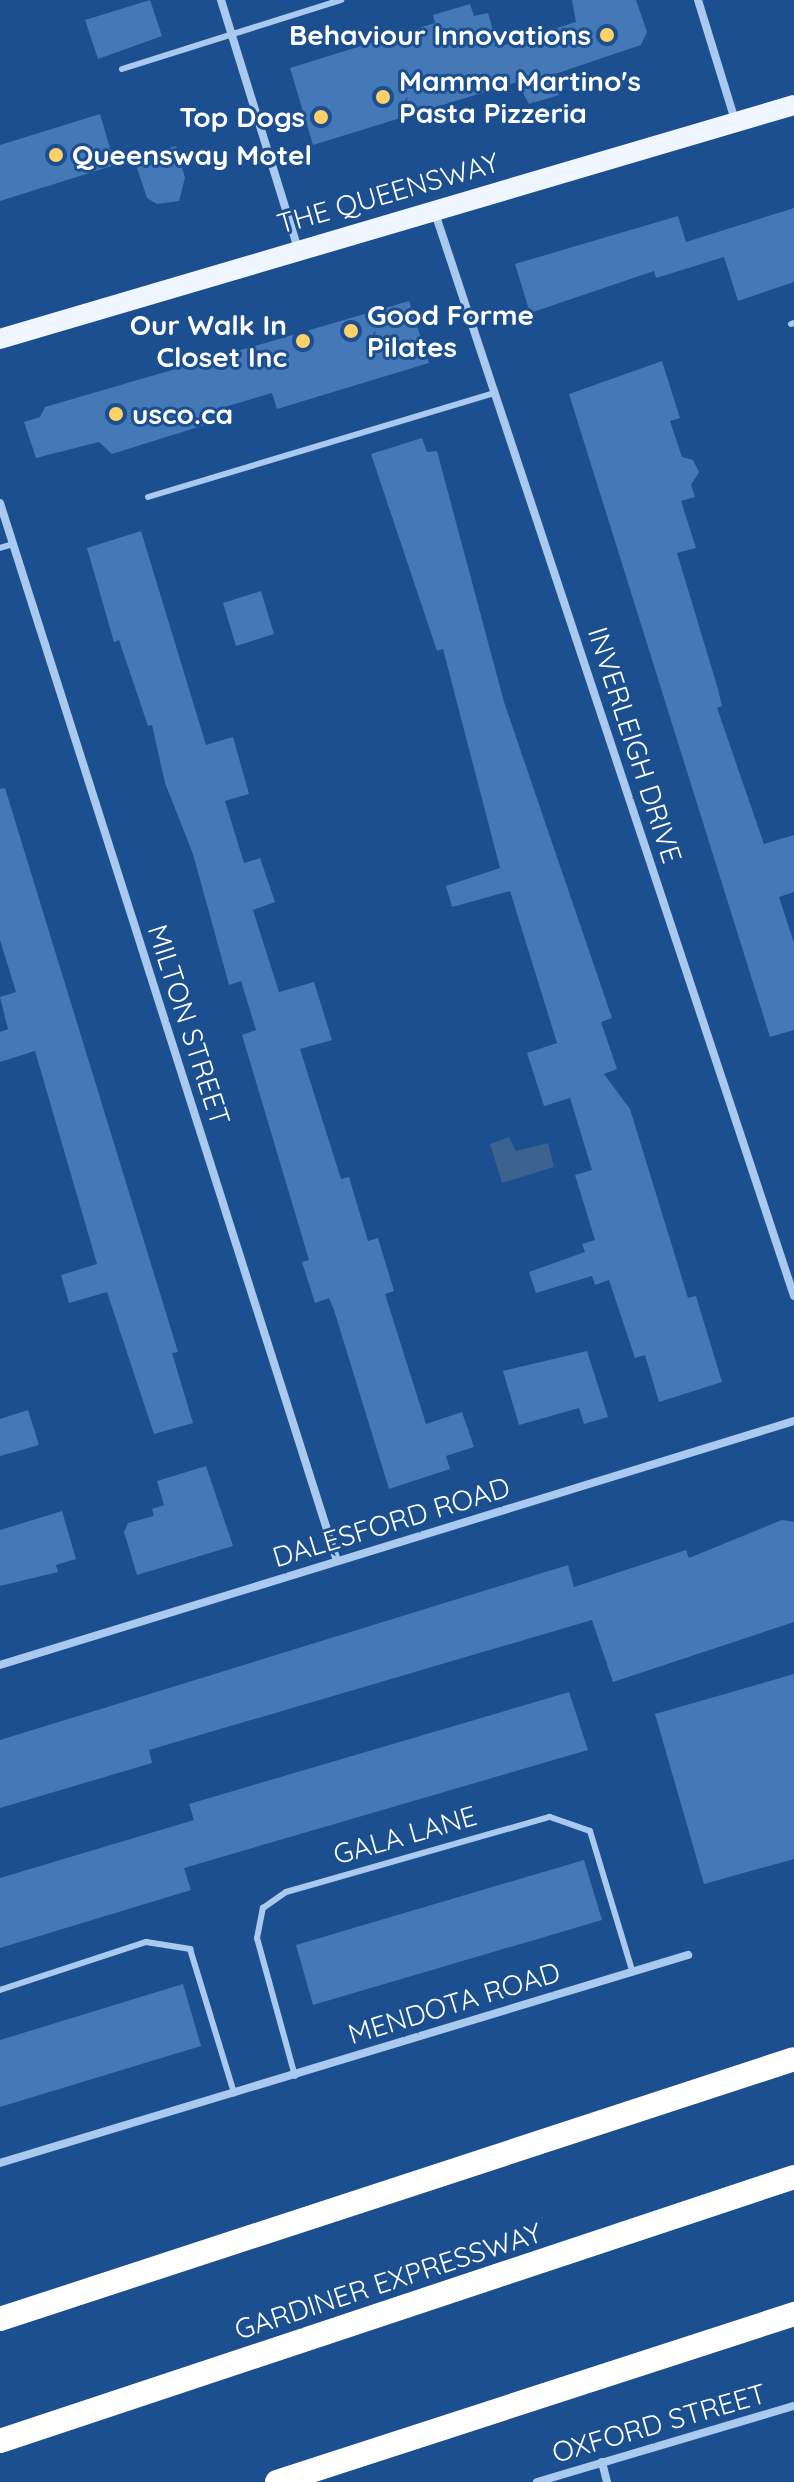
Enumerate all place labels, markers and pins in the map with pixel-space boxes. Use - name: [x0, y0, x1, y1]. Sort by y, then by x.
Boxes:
- place label: Behaviour Innovations: [289, 18, 591, 52]
- marker: Behaviour Innovations: [598, 26, 616, 44]
- place label: Mamma Martino's Pasta Pizzeria: [399, 64, 641, 130]
- marker: Mamma Martino's Pasta Pizzeria: [374, 88, 392, 106]
- place label: Top Dogs: [179, 100, 305, 134]
- marker: Top Dogs: [312, 108, 330, 126]
- place label: Queensway Motel: [72, 138, 312, 172]
- marker: Queensway Motel: [47, 146, 65, 164]
- place label: Good Forme Pilates: [367, 298, 534, 364]
- place label: Our Walk In Closet Inc: [130, 308, 287, 374]
- marker: Good Forme Pilates: [342, 322, 360, 340]
- marker: Our Walk In Closet Inc: [294, 332, 312, 350]
- place label: usco.ca: [132, 397, 233, 431]
- marker: usco.ca: [107, 405, 125, 423]

